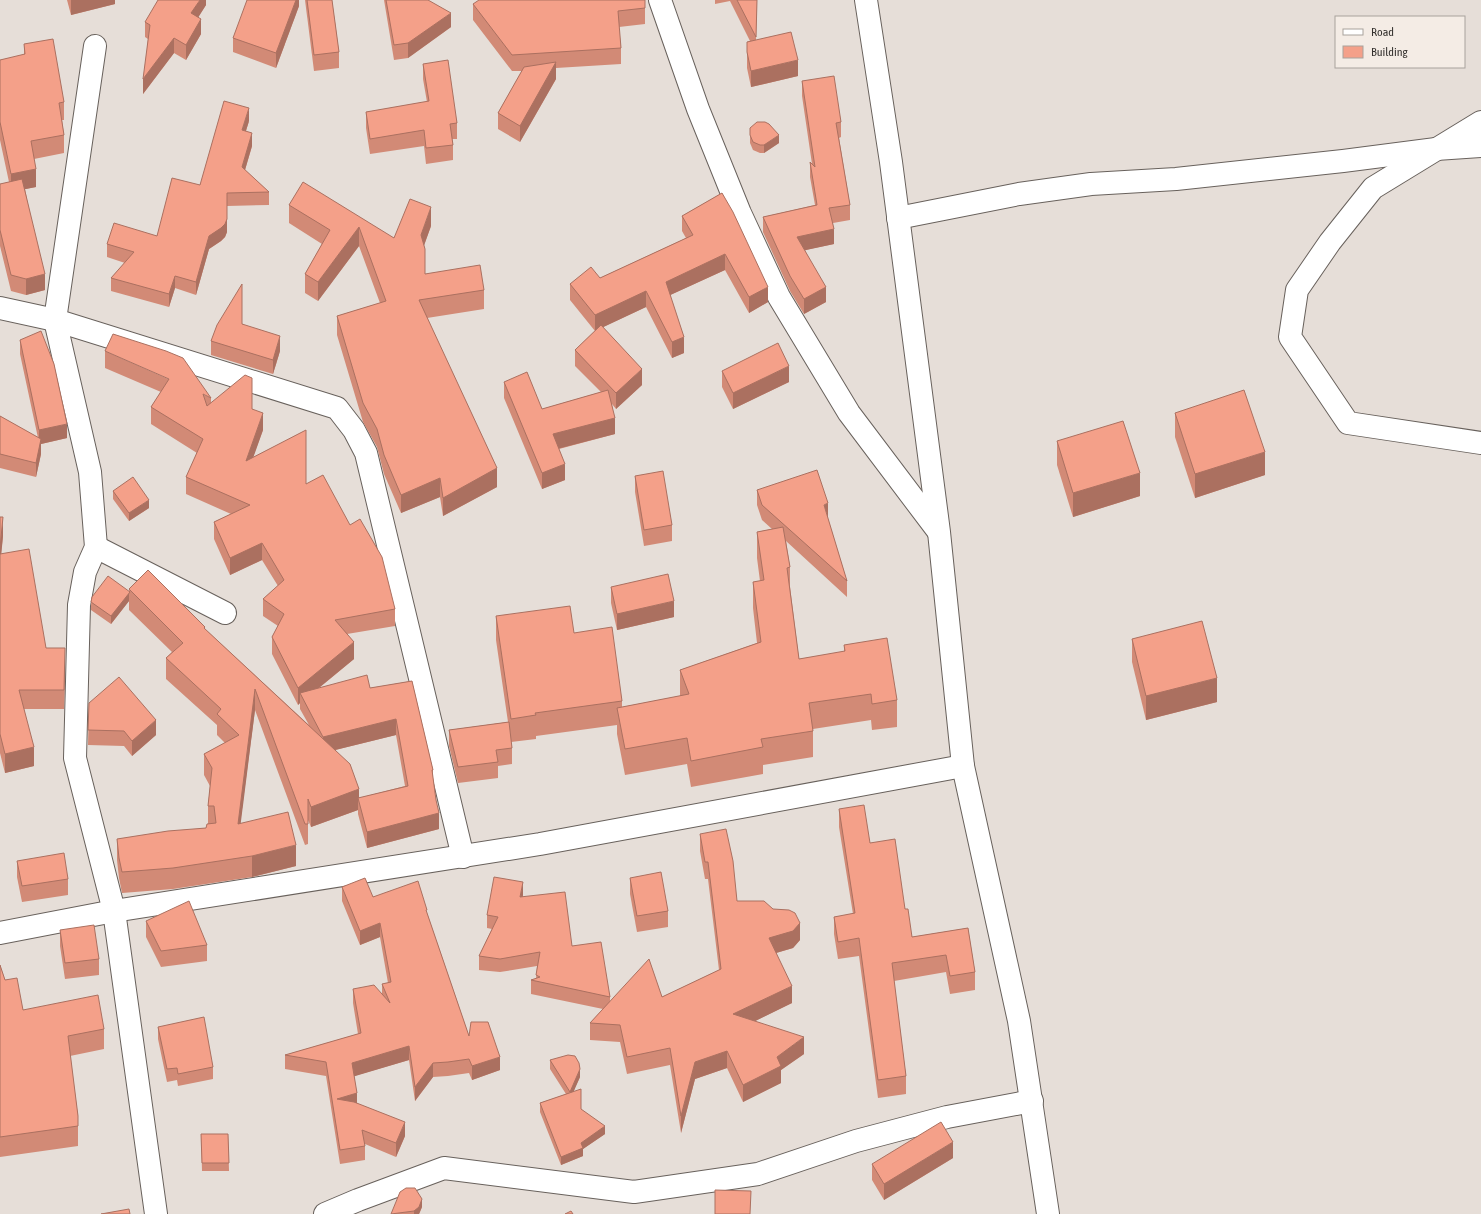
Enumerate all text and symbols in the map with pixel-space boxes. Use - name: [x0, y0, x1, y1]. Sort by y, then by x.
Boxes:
- legend: [1335, 16, 1465, 68]
- text: Road: [1371, 25, 1394, 39]
- text: Building: [1371, 45, 1409, 59]

